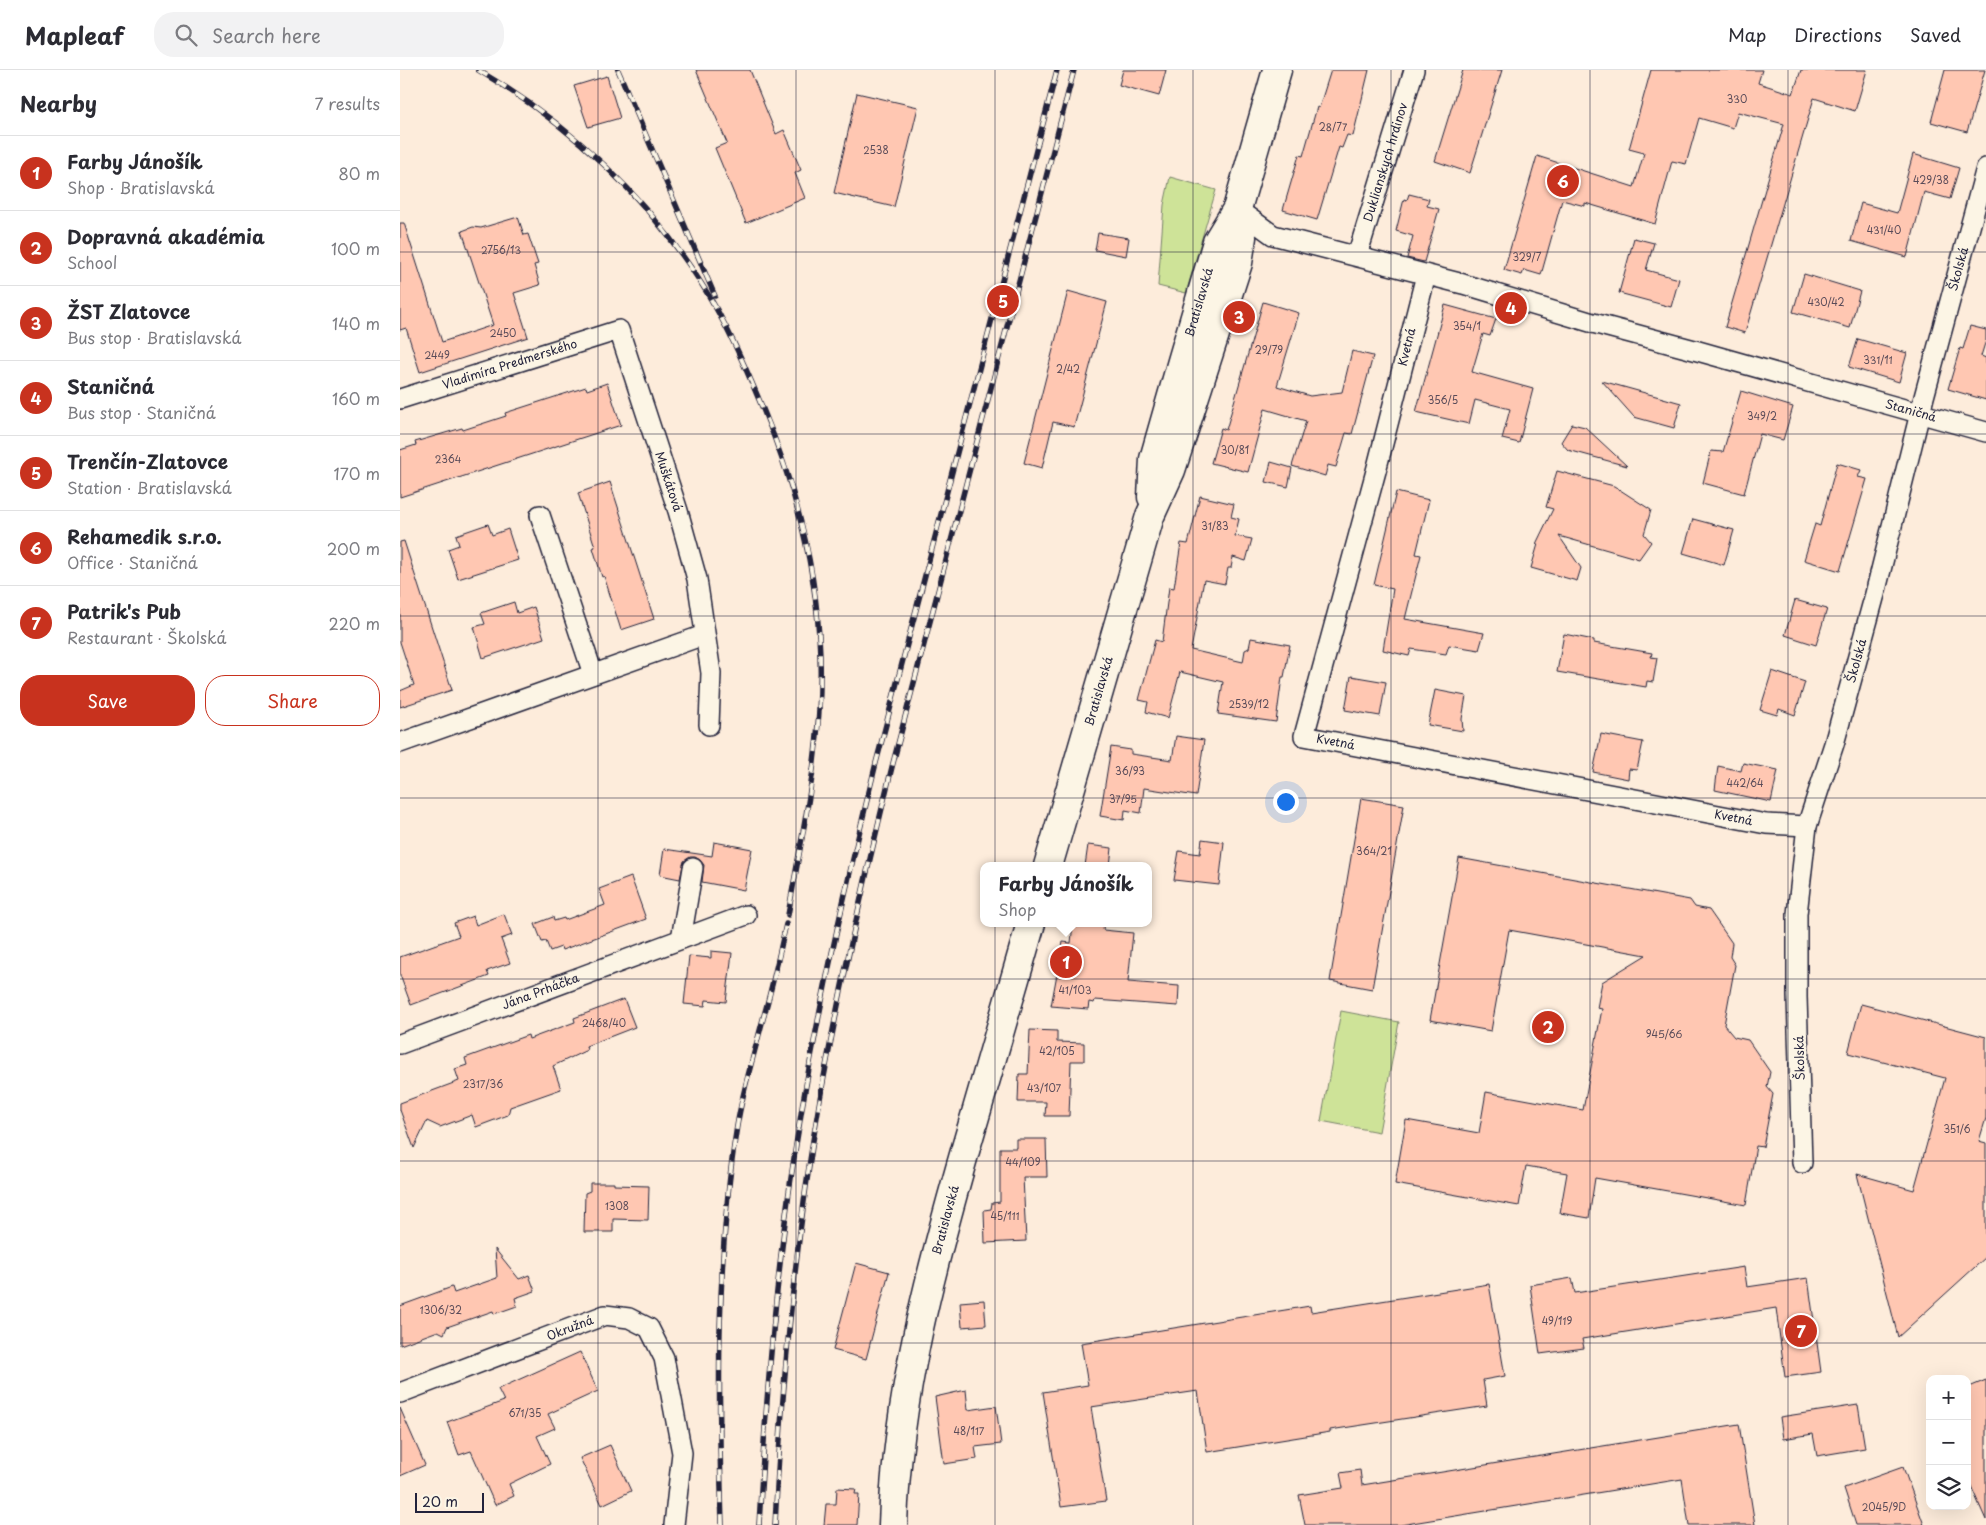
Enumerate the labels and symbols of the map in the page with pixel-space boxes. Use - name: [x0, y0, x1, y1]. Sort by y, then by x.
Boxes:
- house number: 330: [1727, 91, 1747, 106]
- street label: Duklianskych hrdinov: [1358, 100, 1411, 224]
- house number: 28/77: [1319, 119, 1348, 134]
- house number: 2538: [863, 142, 889, 157]
- pin: 6: [1547, 162, 1579, 200]
- house number: 429/38: [1913, 172, 1949, 187]
- house number: 431/40: [1867, 222, 1901, 237]
- house number: 2756/13: [481, 242, 521, 257]
- street label: Školská: [1943, 244, 1972, 293]
- house number: 329/7: [1512, 249, 1542, 264]
- street label: Bratislavská: [1180, 265, 1217, 339]
- pin: 5: [987, 282, 1019, 320]
- pin: 4: [1495, 289, 1527, 327]
- house number: 430/42: [1807, 294, 1845, 309]
- pin: 3: [1223, 298, 1255, 336]
- house number: 354/1: [1453, 318, 1481, 333]
- house number: 2450: [490, 325, 516, 340]
- street label: Kvetná: [1393, 325, 1420, 368]
- street label: Vladimíra Predmerského: [440, 334, 579, 393]
- house number: 29/79: [1255, 342, 1283, 357]
- house number: 2449: [424, 347, 450, 362]
- house number: 331/11: [1863, 352, 1893, 367]
- house number: 2/42: [1056, 361, 1080, 376]
- house number: 356/5: [1428, 392, 1458, 407]
- street label: Staničná: [1883, 394, 1939, 426]
- house number: 349/2: [1747, 408, 1777, 423]
- house number: 30/81: [1221, 442, 1249, 457]
- street label: Muškátová: [651, 449, 688, 514]
- house number: 2364: [435, 451, 462, 466]
- house number: 31/83: [1201, 518, 1229, 533]
- street label: Školská: [1841, 636, 1870, 685]
- street label: Bratislavská: [1079, 654, 1117, 728]
- house number: 2539/12: [1229, 696, 1269, 711]
- street label: Kvetná: [1315, 729, 1357, 754]
- house number: 36/93: [1115, 763, 1145, 778]
- house number: 442/64: [1726, 775, 1764, 790]
- your location: [1273, 789, 1299, 815]
- house number: 37/95: [1109, 791, 1137, 806]
- street label: Kvetná: [1713, 804, 1755, 829]
- house number: 364/21: [1356, 843, 1392, 858]
- pin: 1: [1050, 943, 1082, 981]
- street label: Jána Prháčka: [499, 968, 582, 1013]
- house number: 41/103: [1059, 982, 1092, 997]
- pin: 2: [1532, 1008, 1564, 1046]
- house number: 2468/40: [582, 1015, 626, 1030]
- house number: 945/66: [1646, 1026, 1682, 1041]
- street label: Školská: [1789, 1035, 1809, 1081]
- house number: 42/105: [1039, 1043, 1075, 1058]
- house number: 2317/36: [463, 1076, 503, 1091]
- house number: 43/107: [1027, 1080, 1061, 1095]
- house number: 351/6: [1944, 1121, 1970, 1136]
- house number: 44/109: [1006, 1154, 1041, 1169]
- street label: Bratislavská: [927, 1183, 963, 1257]
- house number: 1308: [605, 1198, 629, 1213]
- house number: 45/111: [990, 1208, 1020, 1223]
- house number: 1306/32: [420, 1302, 462, 1317]
- street label: Okružná: [544, 1310, 596, 1344]
- pin: 7: [1785, 1312, 1817, 1350]
- house number: 49/119: [1542, 1313, 1572, 1328]
- house number: 671/35: [509, 1405, 541, 1420]
- house number: 48/117: [954, 1423, 985, 1438]
- scale bar: [415, 1490, 484, 1513]
- house number: 2045/9D: [1862, 1499, 1906, 1514]

